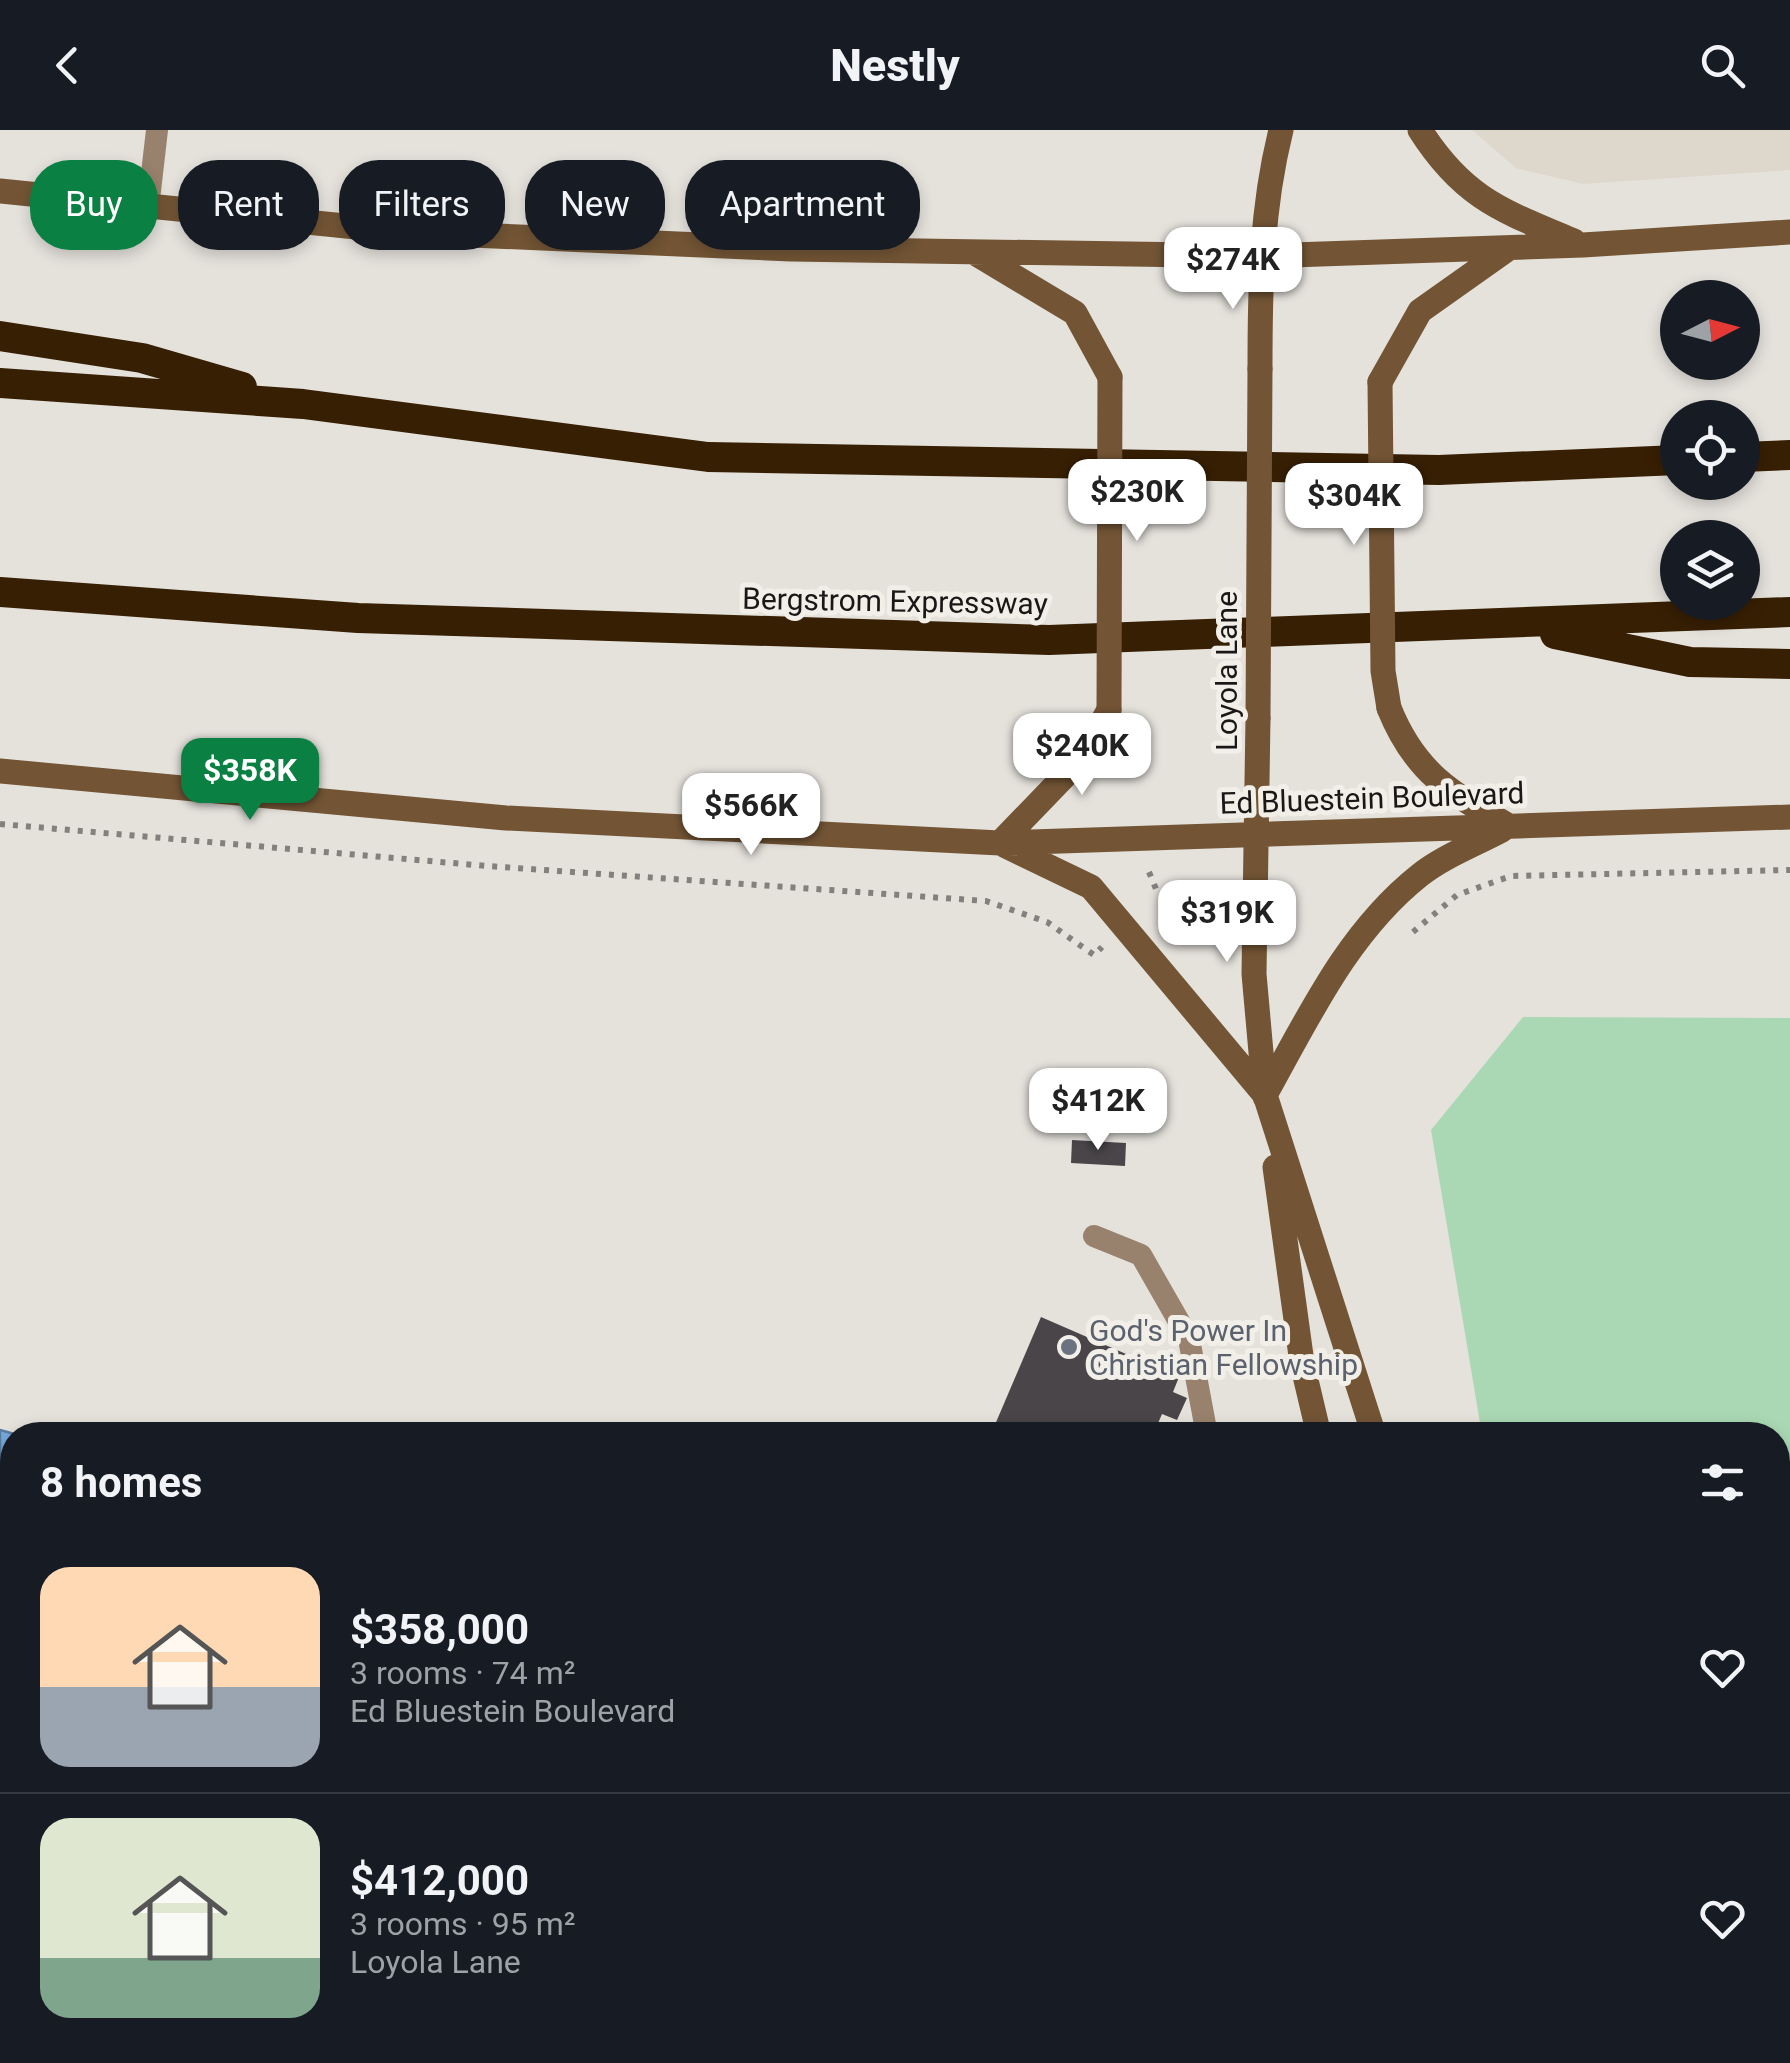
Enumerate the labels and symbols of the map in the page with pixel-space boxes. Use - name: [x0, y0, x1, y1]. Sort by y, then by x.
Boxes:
- pin: $274K: [1163, 227, 1303, 312]
- north arrow: [1660, 280, 1760, 380]
- pin: $230K: [1067, 459, 1207, 544]
- pin: $304K: [1284, 463, 1424, 548]
- street label: Bergstrom Expressway: [742, 581, 1048, 621]
- street label: Loyola Lane: [1209, 591, 1244, 751]
- pin: $240K: [1012, 713, 1152, 798]
- pin: $358K: [180, 738, 320, 823]
- pin: $566K: [681, 773, 821, 858]
- street label: Ed Bluestein Boulevard: [1219, 775, 1525, 821]
- pin: $319K: [1157, 880, 1297, 965]
- pin: $412K: [1028, 1068, 1168, 1153]
- place label: God's Power In Christian Fellowship: [1089, 1313, 1358, 1382]
- marker: God's Power In Christian Fellowship: [1058, 1336, 1080, 1358]

